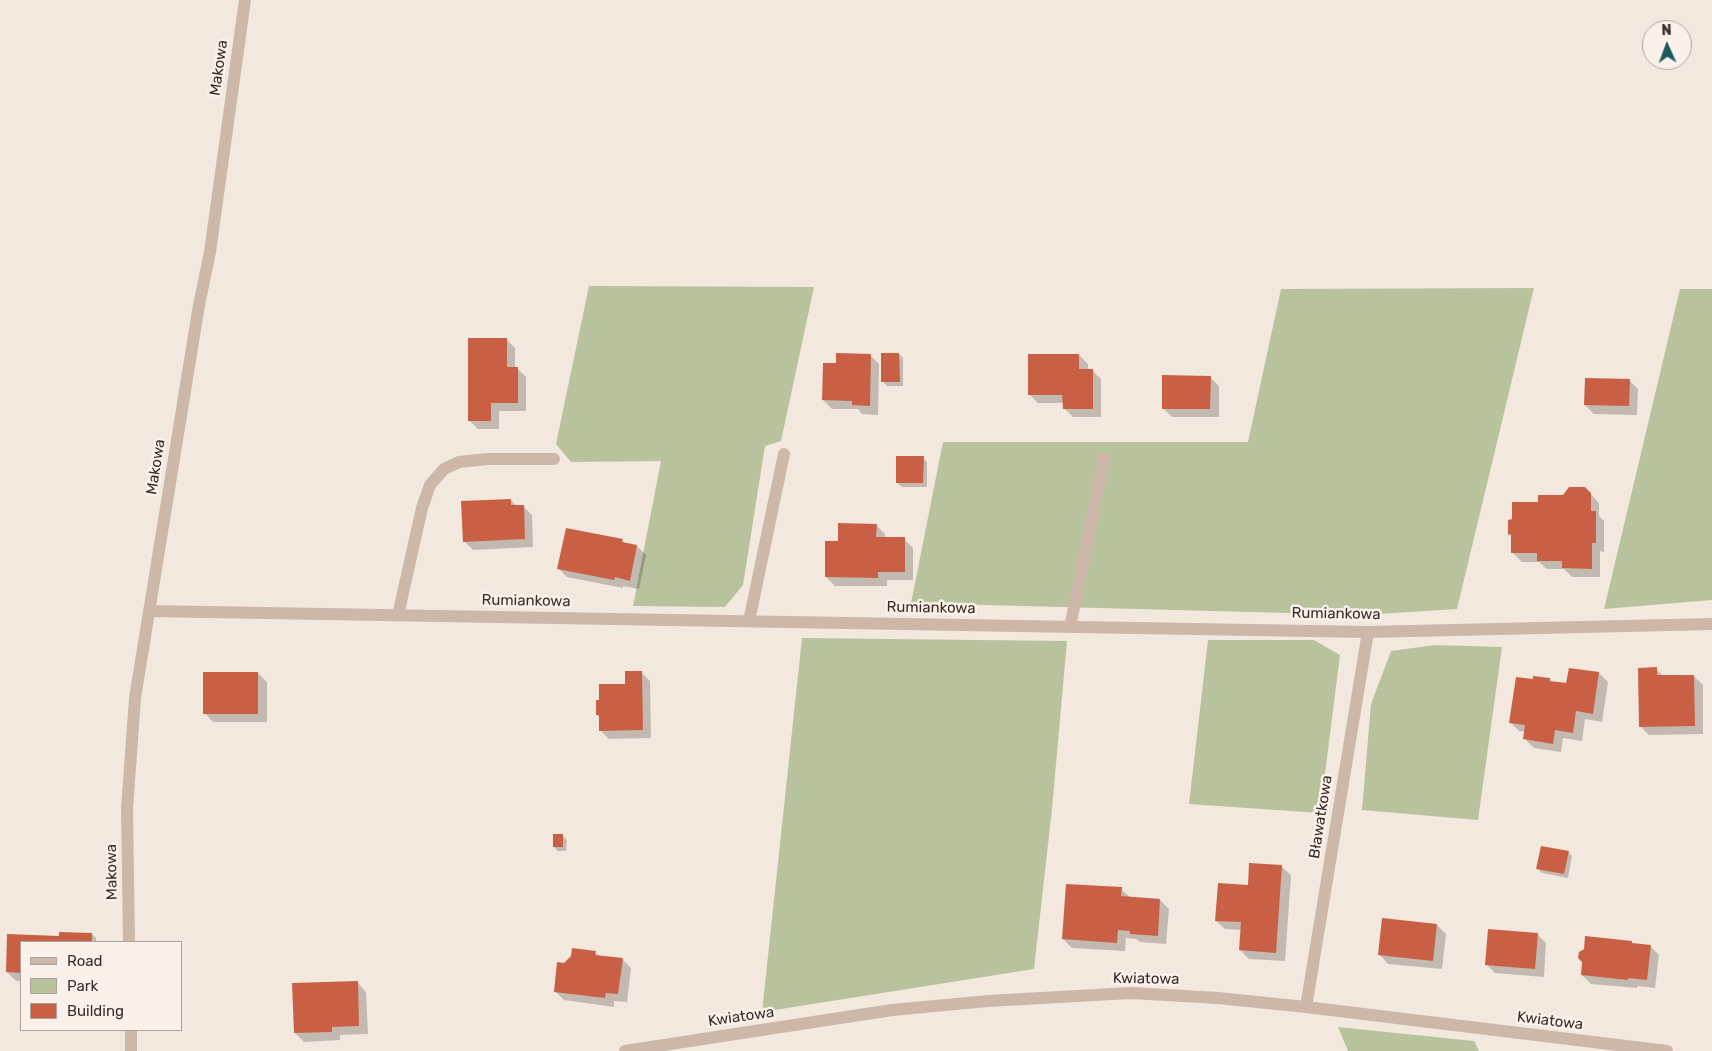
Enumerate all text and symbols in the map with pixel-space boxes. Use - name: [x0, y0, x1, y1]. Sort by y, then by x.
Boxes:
- north arrow: [1642, 20, 1692, 70]
- text: N: [1661, 22, 1672, 39]
- street label: Makowa: [206, 39, 232, 97]
- street label: Makowa: [143, 438, 169, 496]
- street label: Rumiankowa: [481, 591, 571, 611]
- street label: Rumiankowa: [886, 598, 976, 618]
- street label: Rumiankowa: [1291, 604, 1381, 624]
- street label: Bławatkowa: [1306, 774, 1336, 860]
- street label: Makowa: [103, 844, 121, 900]
- legend: [20, 941, 182, 1031]
- text: Road: [67, 952, 103, 970]
- street label: Kwiatowa: [1113, 969, 1179, 989]
- text: Park: [67, 977, 98, 995]
- text: Building: [67, 1002, 124, 1020]
- street label: Kwiatowa: [707, 1003, 775, 1031]
- street label: Kwiatowa: [1516, 1008, 1584, 1034]

